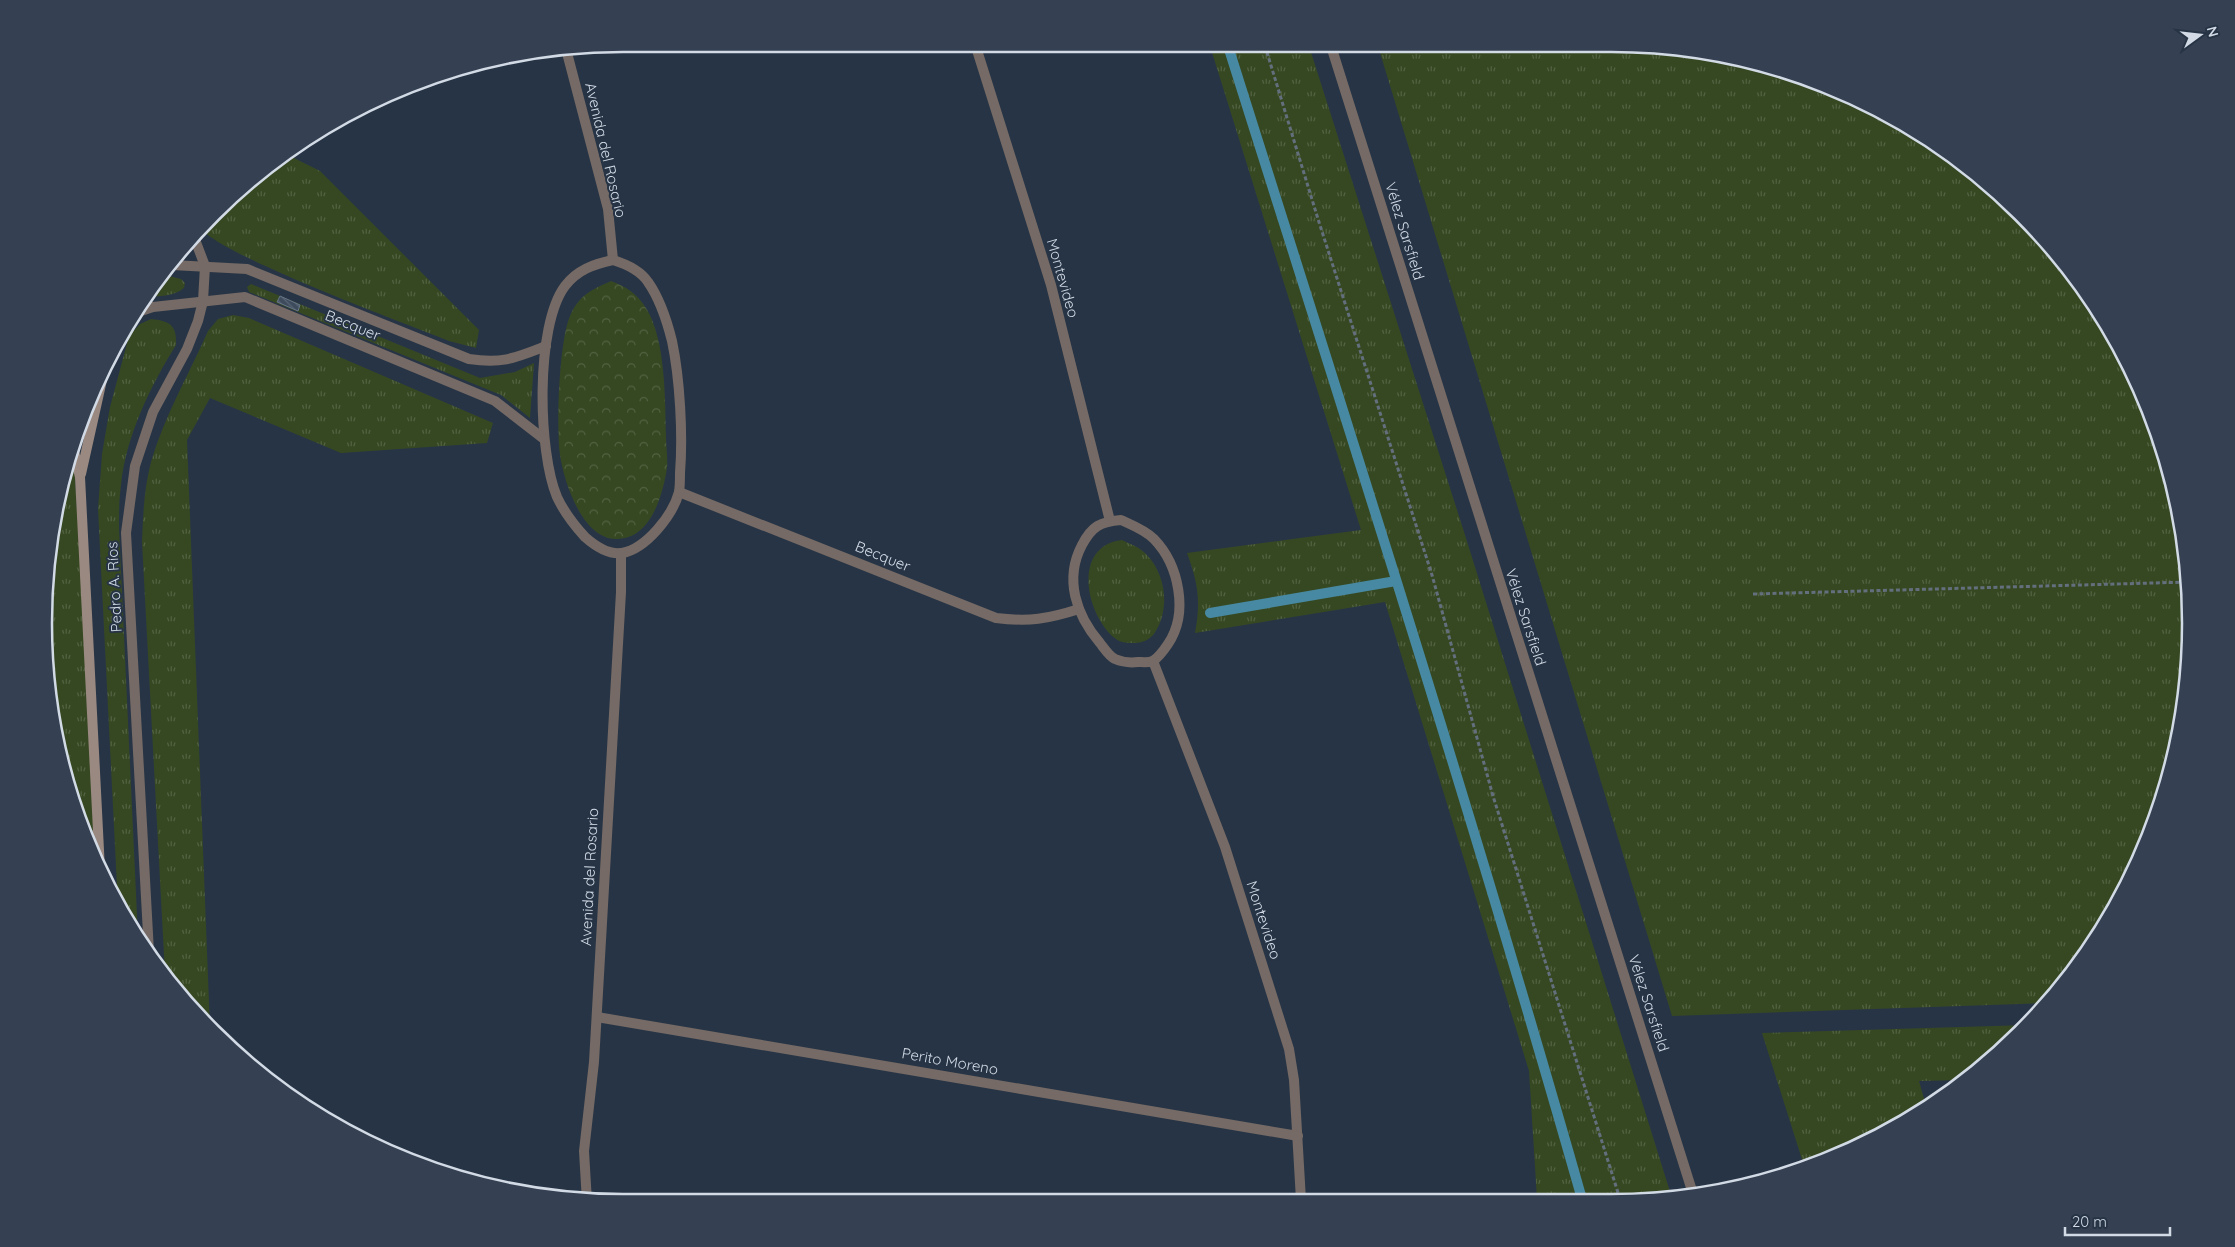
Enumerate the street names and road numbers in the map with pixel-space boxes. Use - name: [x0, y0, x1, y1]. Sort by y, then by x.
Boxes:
- street label: Avenida del Rosario: [581, 81, 631, 219]
- street label: Vélez Sarsfield: [1381, 180, 1429, 282]
- street label: Montevideo: [1043, 236, 1083, 320]
- street label: Becquer: [323, 305, 384, 345]
- street label: Becquer: [853, 536, 914, 576]
- street label: Pedro A. Ríos: [102, 541, 126, 633]
- street label: Vélez Sarsfield: [1501, 566, 1551, 668]
- street label: Avenida del Rosario: [576, 807, 602, 947]
- street label: Montevideo: [1242, 878, 1286, 962]
- street label: Vélez Sarsfield: [1624, 952, 1674, 1054]
- street label: Perito Moreno: [900, 1043, 1000, 1079]

